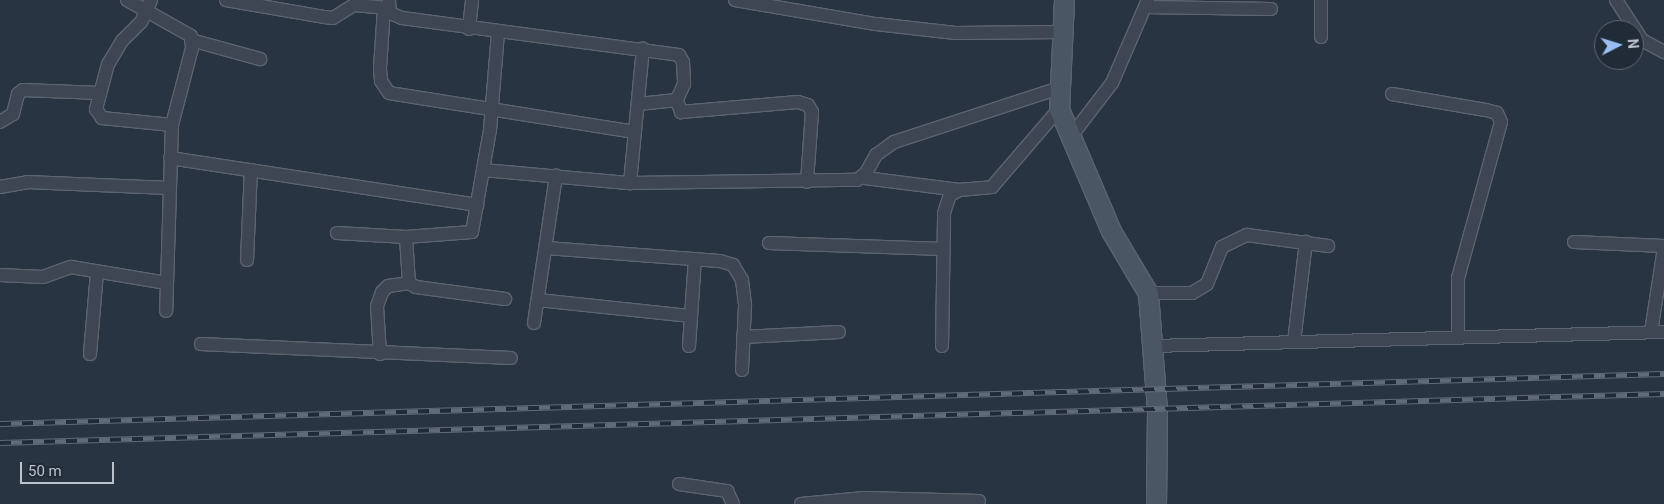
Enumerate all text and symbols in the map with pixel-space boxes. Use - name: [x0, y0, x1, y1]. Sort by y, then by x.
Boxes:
- north arrow: [1594, 20, 1644, 70]
- text: N: [1625, 38, 1641, 49]
- scale bar: [22, 452, 116, 484]
- text: 50 m: [28, 462, 62, 480]

